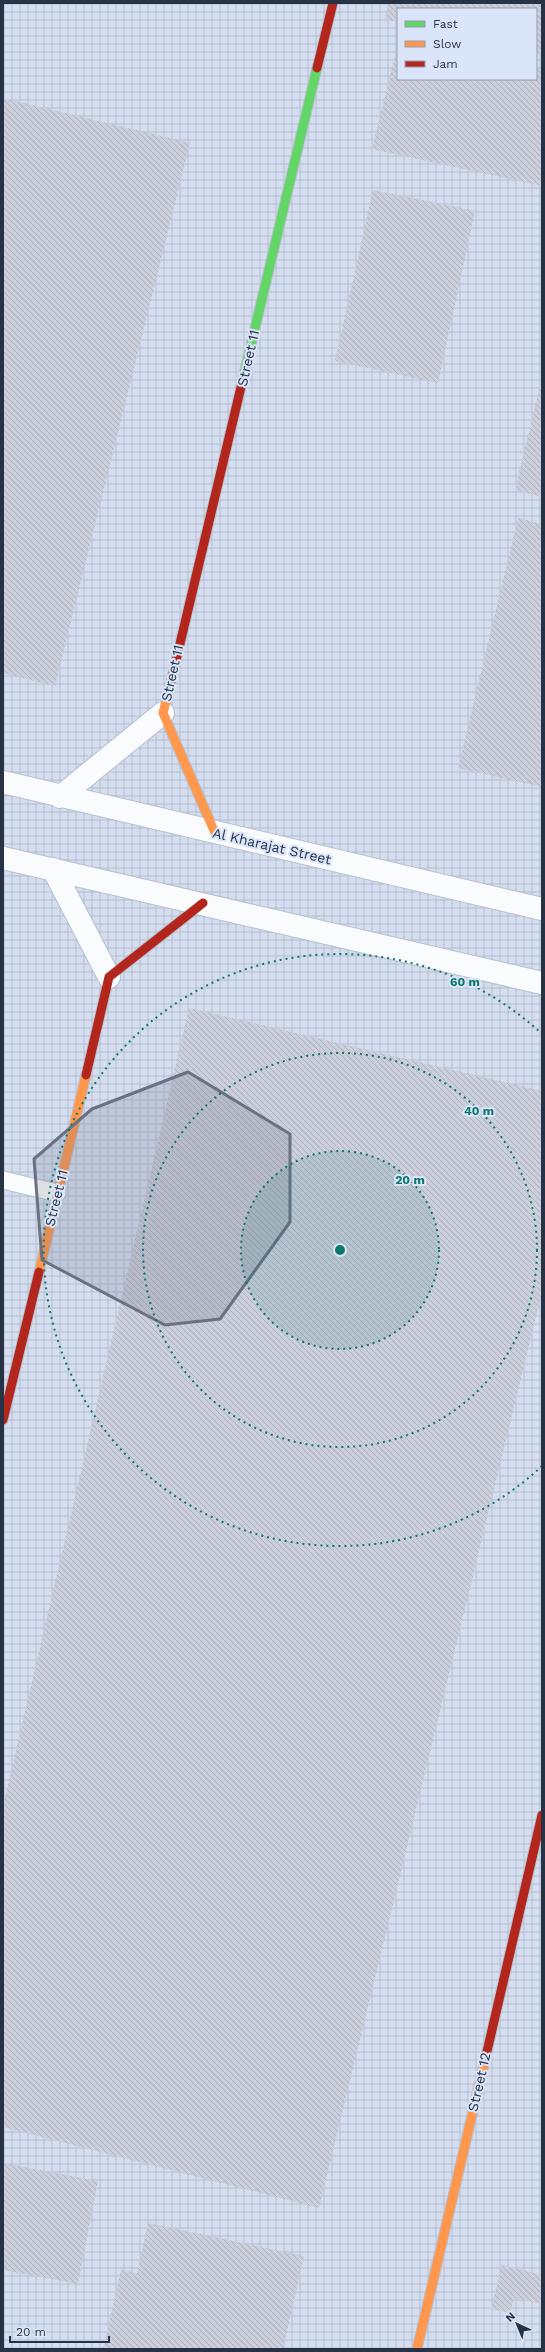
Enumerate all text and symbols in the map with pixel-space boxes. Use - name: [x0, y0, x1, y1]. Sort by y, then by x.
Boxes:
- legend: [397, 8, 537, 80]
- text: Fast: [433, 17, 458, 31]
- text: Slow: [433, 37, 461, 51]
- text: Jam: [433, 57, 458, 71]
- street label: Street 11: [234, 328, 262, 388]
- street label: Street 11: [158, 643, 186, 703]
- street label: Al Kharajat Street: [211, 825, 333, 867]
- text: 60 m: [450, 975, 480, 989]
- text: 40 m: [464, 1104, 494, 1118]
- street label: Street 11: [41, 1168, 71, 1228]
- text: 20 m: [395, 1173, 425, 1187]
- centre of rings: [333, 1243, 347, 1257]
- street label: Street 12: [464, 2051, 494, 2113]
- north arrow: [497, 2304, 537, 2344]
- text: N: [503, 2310, 518, 2325]
- scale bar: [10, 2318, 109, 2344]
- text: 20 m: [16, 2325, 46, 2339]

